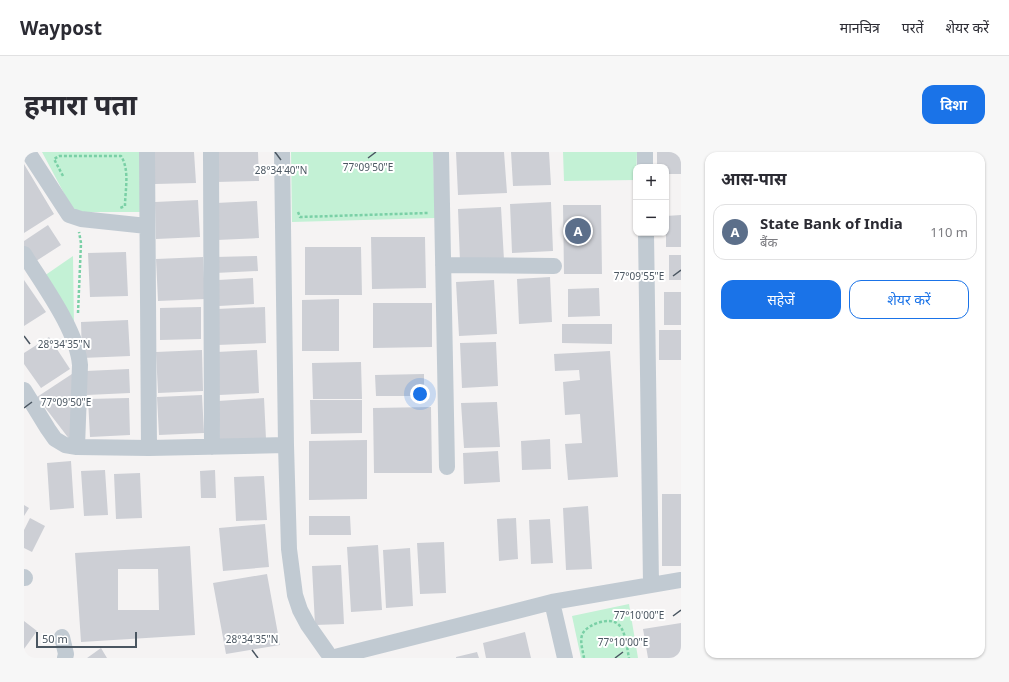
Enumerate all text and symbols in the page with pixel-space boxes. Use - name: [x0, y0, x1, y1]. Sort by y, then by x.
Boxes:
- text: Waypost: [20, 15, 102, 41]
- text: मानचित्र: [840, 18, 880, 37]
- text: परतें: [902, 18, 924, 37]
- text: शेयर करें: [946, 18, 989, 37]
- text: हमारा पता: [24, 85, 137, 123]
- button: दिशा: [922, 85, 985, 124]
- text: 77°09'50"E: [343, 160, 393, 174]
- text: 28°34'40"N: [255, 163, 307, 177]
- map controls: [633, 164, 669, 236]
- button: +: [633, 164, 669, 200]
- text: आस-पास: [721, 167, 786, 190]
- button: −: [633, 200, 669, 236]
- text: State Bank of India: [760, 213, 903, 233]
- pin: A: [565, 216, 591, 246]
- text: A: [731, 223, 740, 241]
- text: 110 m: [930, 223, 968, 241]
- text: बैंक: [760, 233, 777, 251]
- text: 77°09'55"E: [614, 269, 664, 283]
- button: सहेजें: [721, 280, 841, 319]
- button: शेयर करें: [849, 280, 969, 319]
- text: 28°34'35"N: [38, 337, 90, 351]
- your location: [410, 384, 430, 404]
- text: 77°09'50"E: [41, 395, 91, 409]
- text: 77°10'00"E: [614, 608, 664, 622]
- scale bar: [36, 630, 137, 649]
- text: 50 m: [42, 631, 68, 646]
- text: 28°34'35"N: [226, 632, 278, 646]
- text: 77°10'00"E: [598, 635, 648, 649]

